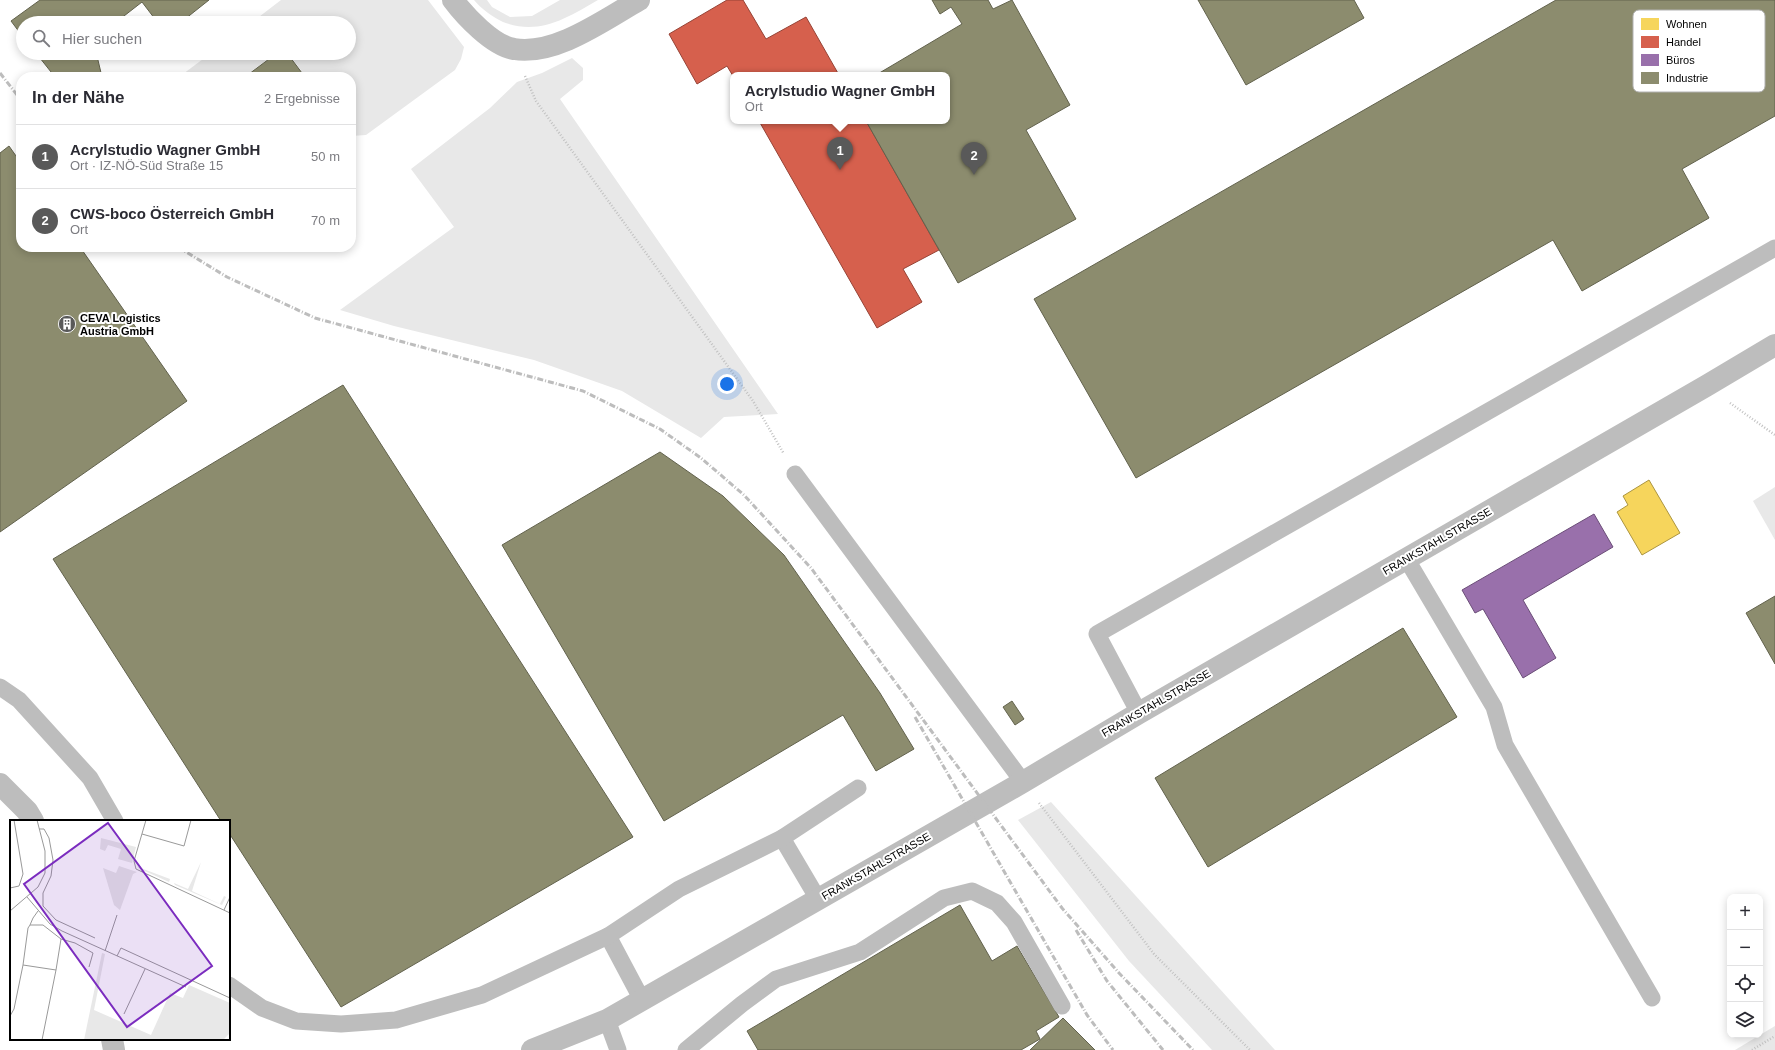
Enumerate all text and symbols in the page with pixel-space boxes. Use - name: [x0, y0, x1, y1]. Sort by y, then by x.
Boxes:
- legend: [1633, 10, 1765, 92]
- search box: [16, 16, 356, 60]
- text: Wohnen: [1666, 18, 1707, 30]
- icon: search: [30, 27, 52, 49]
- text: Hier suchen: [62, 30, 142, 47]
- text: Handel: [1666, 36, 1701, 48]
- text: Büros: [1666, 54, 1695, 66]
- popup: [730, 72, 950, 124]
- text: Industrie: [1666, 72, 1708, 84]
- text: Acrylstudio Wagner GmbH: [745, 82, 935, 99]
- text: In der Nähe: [32, 88, 125, 107]
- text: 2 Ergebnisse: [264, 91, 340, 106]
- text: Ort: [745, 99, 763, 114]
- pin: 1: [827, 137, 853, 170]
- text: Acrylstudio Wagner GmbH: [70, 141, 260, 158]
- pin: 2: [961, 142, 987, 175]
- text: 1: [41, 149, 49, 164]
- text: 50 m: [311, 149, 340, 164]
- text: Ort · IZ-NÖ-Süd Straße 15: [70, 158, 223, 173]
- text: CWS-boco Österreich GmbH: [70, 205, 274, 222]
- text: 2: [41, 213, 49, 228]
- text: 70 m: [311, 213, 340, 228]
- text: Ort: [70, 222, 88, 237]
- place label: CEVA Logistics Austria GmbH: [80, 312, 161, 337]
- building icon: CEVA Logistics Austria GmbH: [57, 314, 77, 334]
- your location: [717, 374, 737, 394]
- street label: FRANKSTAHLSTRASSE: [1381, 505, 1493, 577]
- street label: FRANKSTAHLSTRASSE: [1100, 667, 1212, 739]
- inset map: [10, 820, 230, 1040]
- street label: FRANKSTAHLSTRASSE: [820, 830, 932, 902]
- map controls: [1727, 894, 1763, 1038]
- button: +: [1727, 894, 1763, 930]
- button: −: [1727, 930, 1763, 966]
- button: locate: [1727, 966, 1763, 1002]
- button: layers: [1727, 1002, 1763, 1038]

